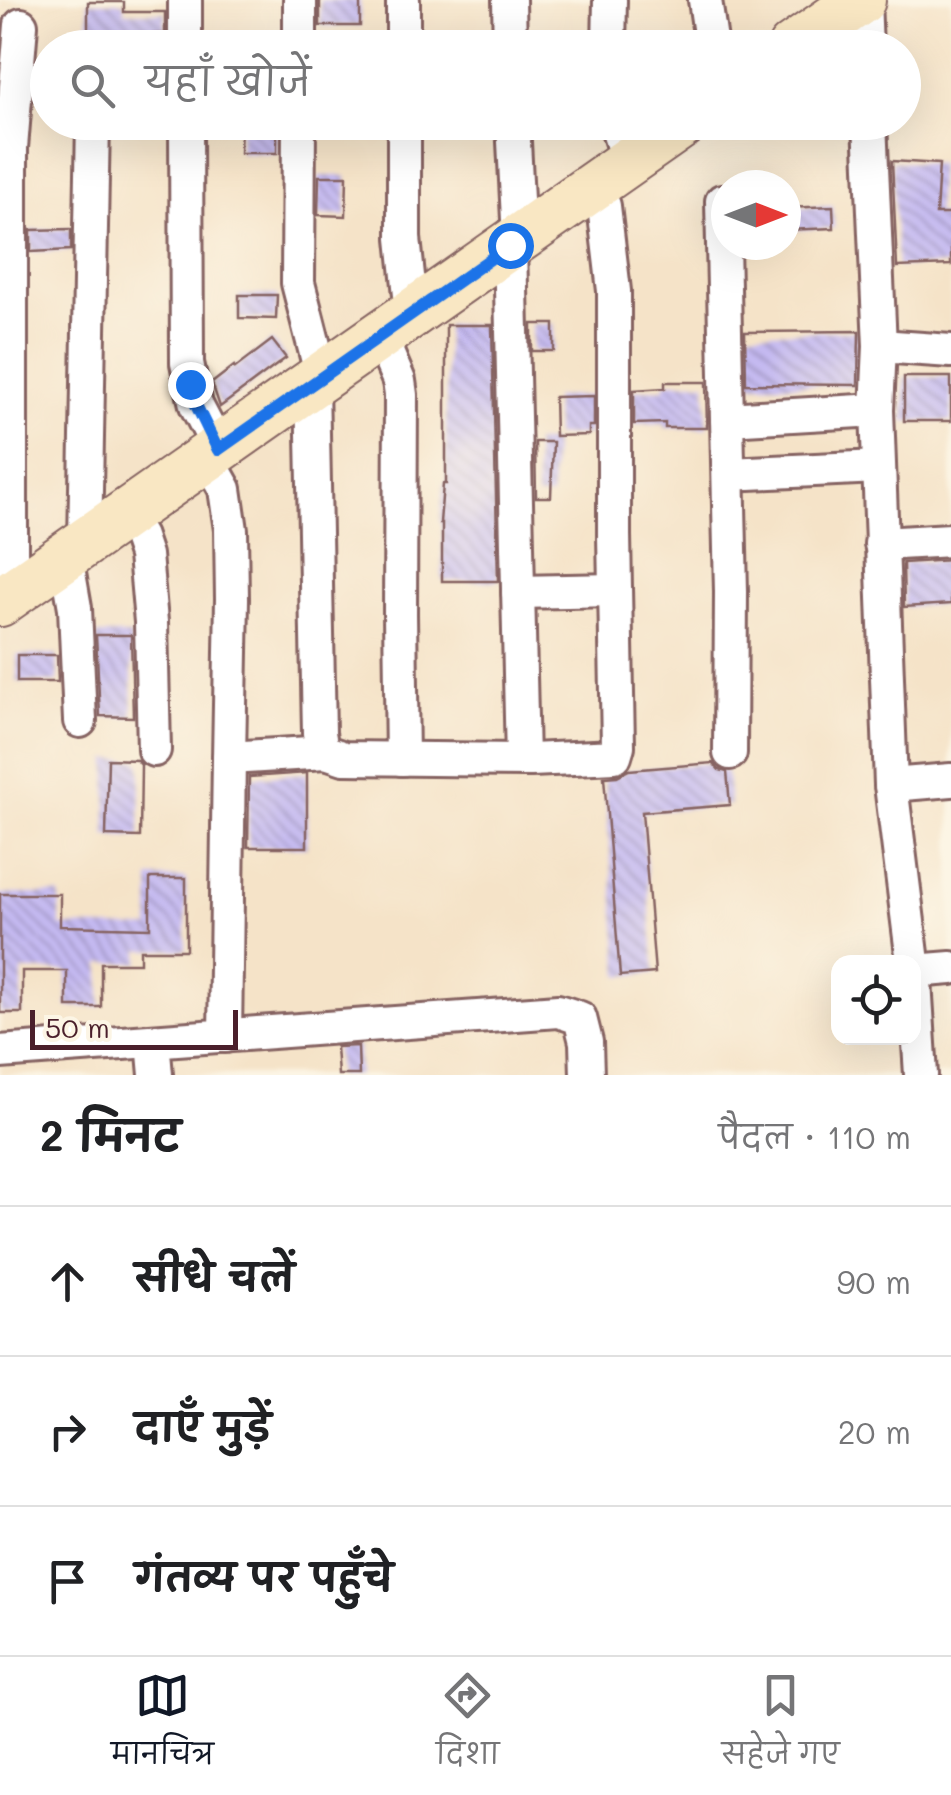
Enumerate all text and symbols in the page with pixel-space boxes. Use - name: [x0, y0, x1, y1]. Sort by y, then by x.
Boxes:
- search box: [30, 30, 921, 140]
- text: यहाँ खोजें: [145, 55, 311, 105]
- icon: search: [65, 58, 120, 113]
- north arrow: [711, 170, 801, 260]
- route start: [488, 223, 534, 269]
- route end: [168, 362, 214, 408]
- map controls: [831, 955, 921, 1045]
- button: locate: [831, 955, 921, 1045]
- scale bar: [30, 1005, 238, 1050]
- text: 50 m: [45, 1009, 110, 1045]
- text: 2 मिनट: [40, 1107, 181, 1162]
- text: पैदल · 110 m: [718, 1115, 911, 1157]
- text: सीधे चलें: [135, 1251, 295, 1301]
- icon: ahead: [40, 1254, 95, 1309]
- text: 90 m: [837, 1260, 911, 1302]
- text: दाएँ मुड़ें: [135, 1401, 271, 1451]
- icon: right: [40, 1404, 95, 1459]
- text: 20 m: [838, 1410, 911, 1452]
- text: गंतव्य पर पहुँचे: [135, 1551, 393, 1601]
- icon: arrive: [40, 1554, 95, 1609]
- tab: मानचित्र: [111, 1668, 214, 1785]
- tab: दिशा: [436, 1668, 500, 1785]
- tab: सहेजे गए: [722, 1668, 840, 1785]

